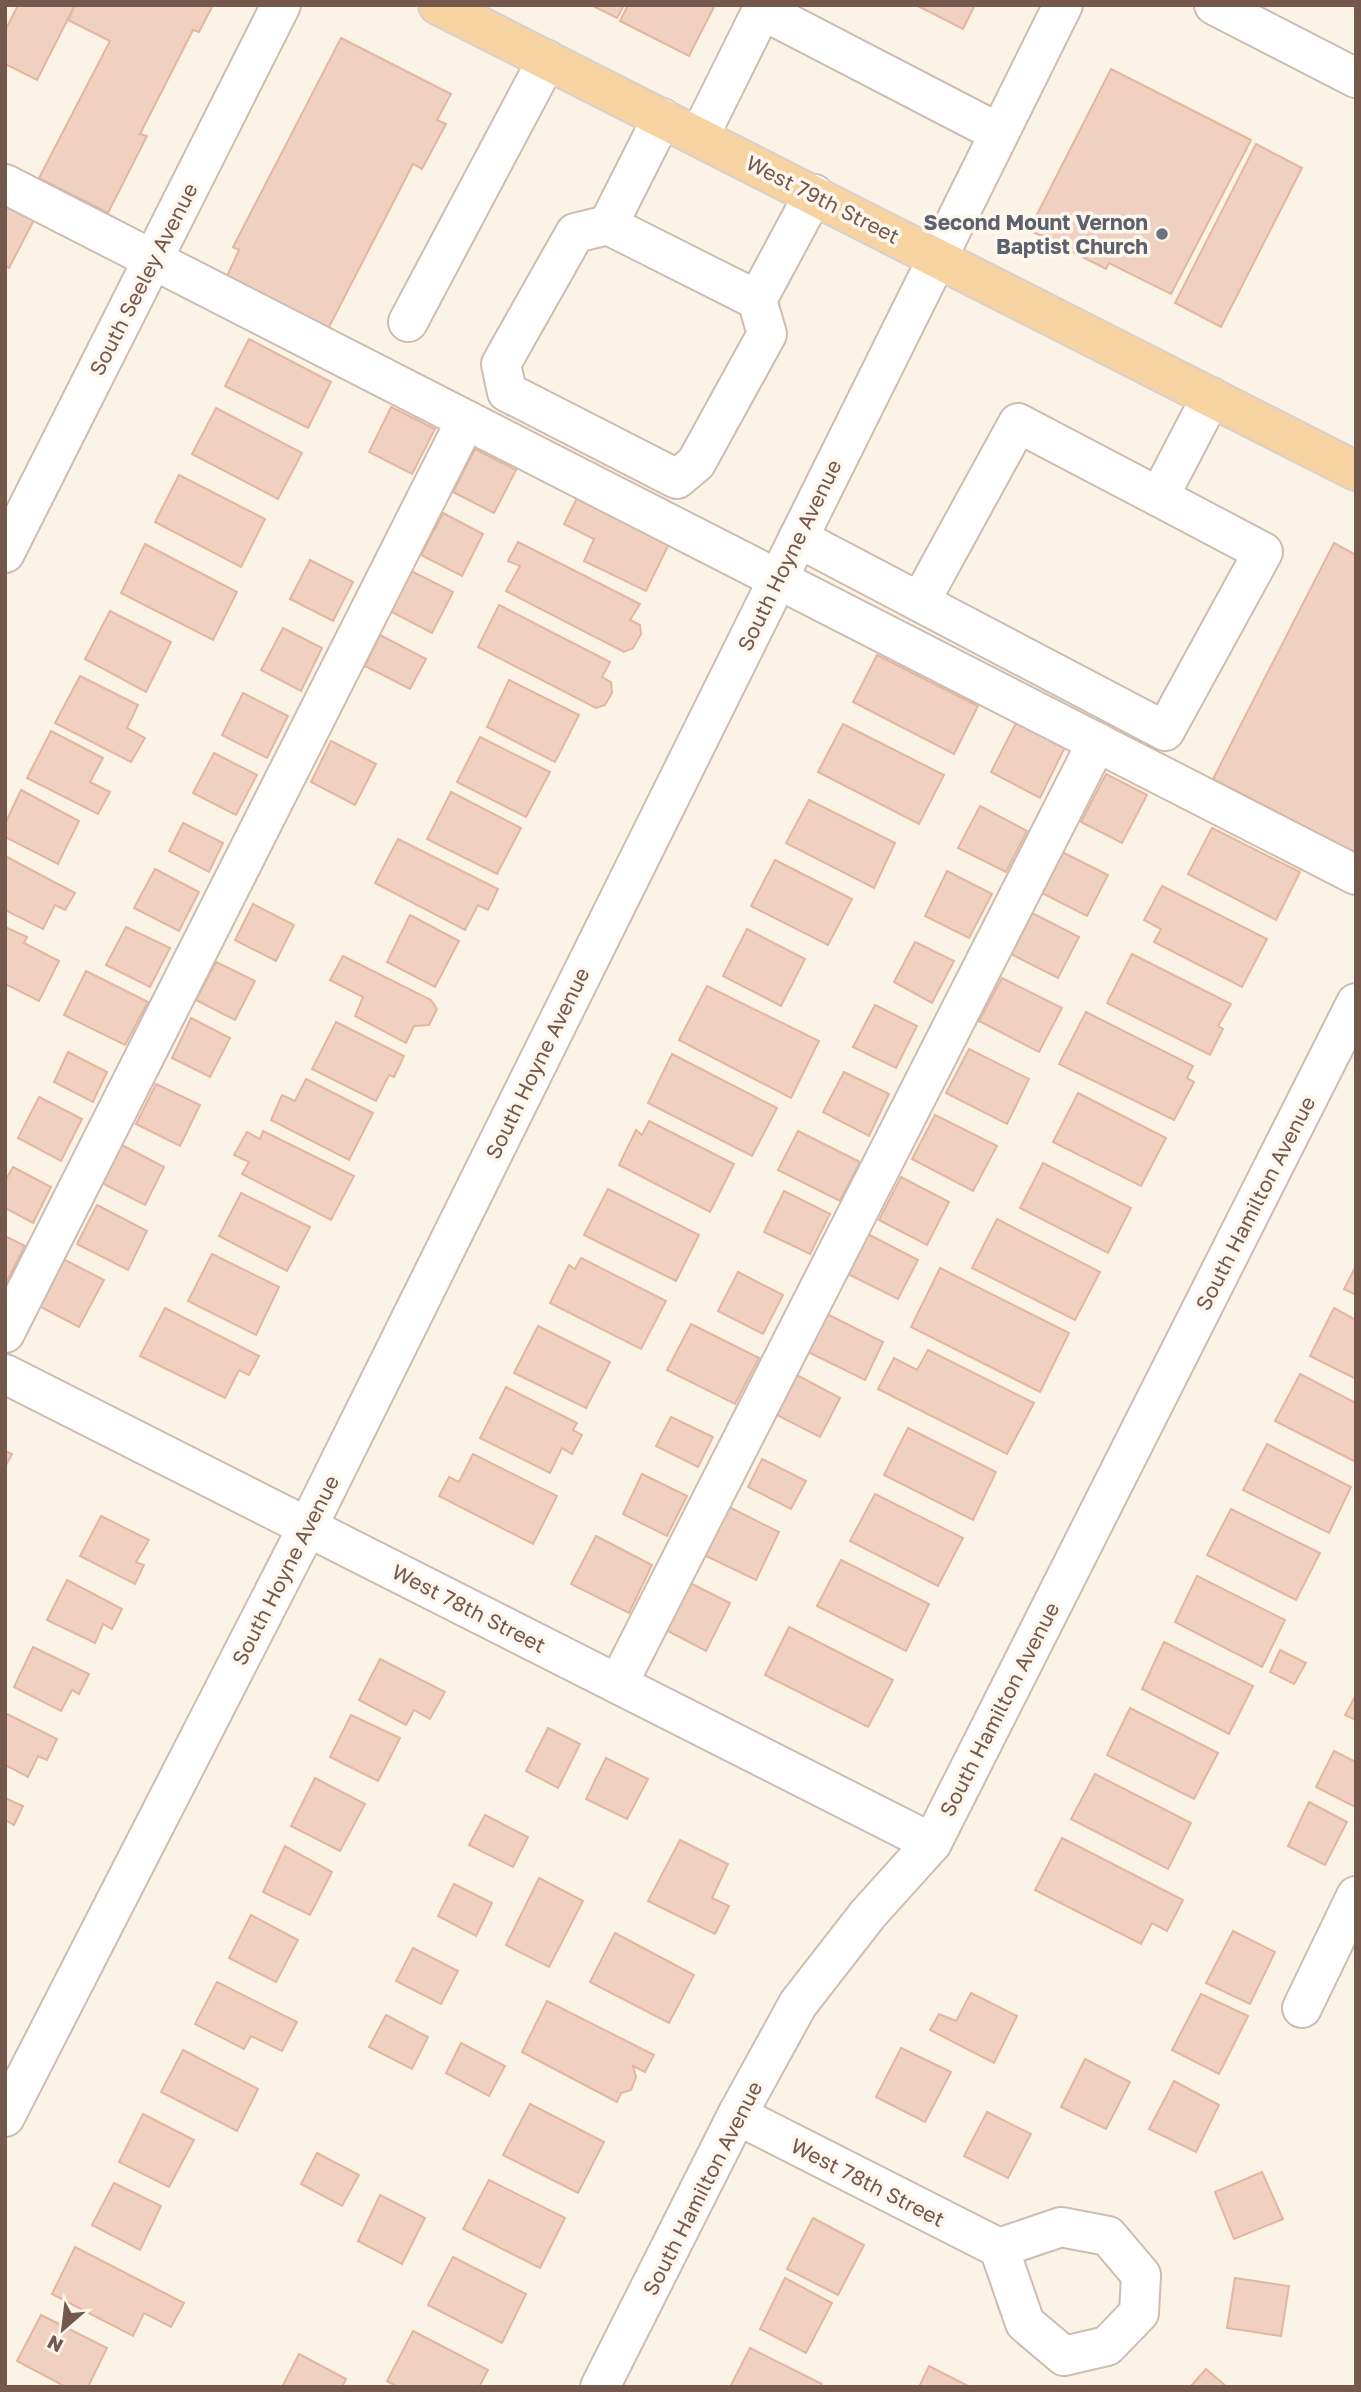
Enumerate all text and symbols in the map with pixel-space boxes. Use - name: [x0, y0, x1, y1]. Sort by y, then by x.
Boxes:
- street label: West 79th Street: [742, 149, 904, 249]
- street label: South Seeley Avenue: [83, 178, 203, 380]
- place label: Second Mount Vernon Baptist Church: [924, 209, 1148, 259]
- marker: Second Mount Vernon Baptist Church: [1154, 226, 1170, 242]
- street label: South Hoyne Avenue: [731, 455, 847, 655]
- street label: South Hoyne Avenue: [479, 963, 595, 1163]
- street label: South Hamilton Avenue: [1190, 1092, 1320, 1314]
- street label: South Hoyne Avenue: [226, 1471, 344, 1669]
- street label: West 78th Street: [388, 1558, 550, 1658]
- street label: South Hamilton Avenue: [934, 1598, 1064, 1820]
- street label: South Hamilton Avenue: [637, 2077, 767, 2299]
- street label: West 78th Street: [787, 2132, 949, 2232]
- north arrow: [28, 2294, 98, 2364]
- text: N: [43, 2331, 67, 2358]

